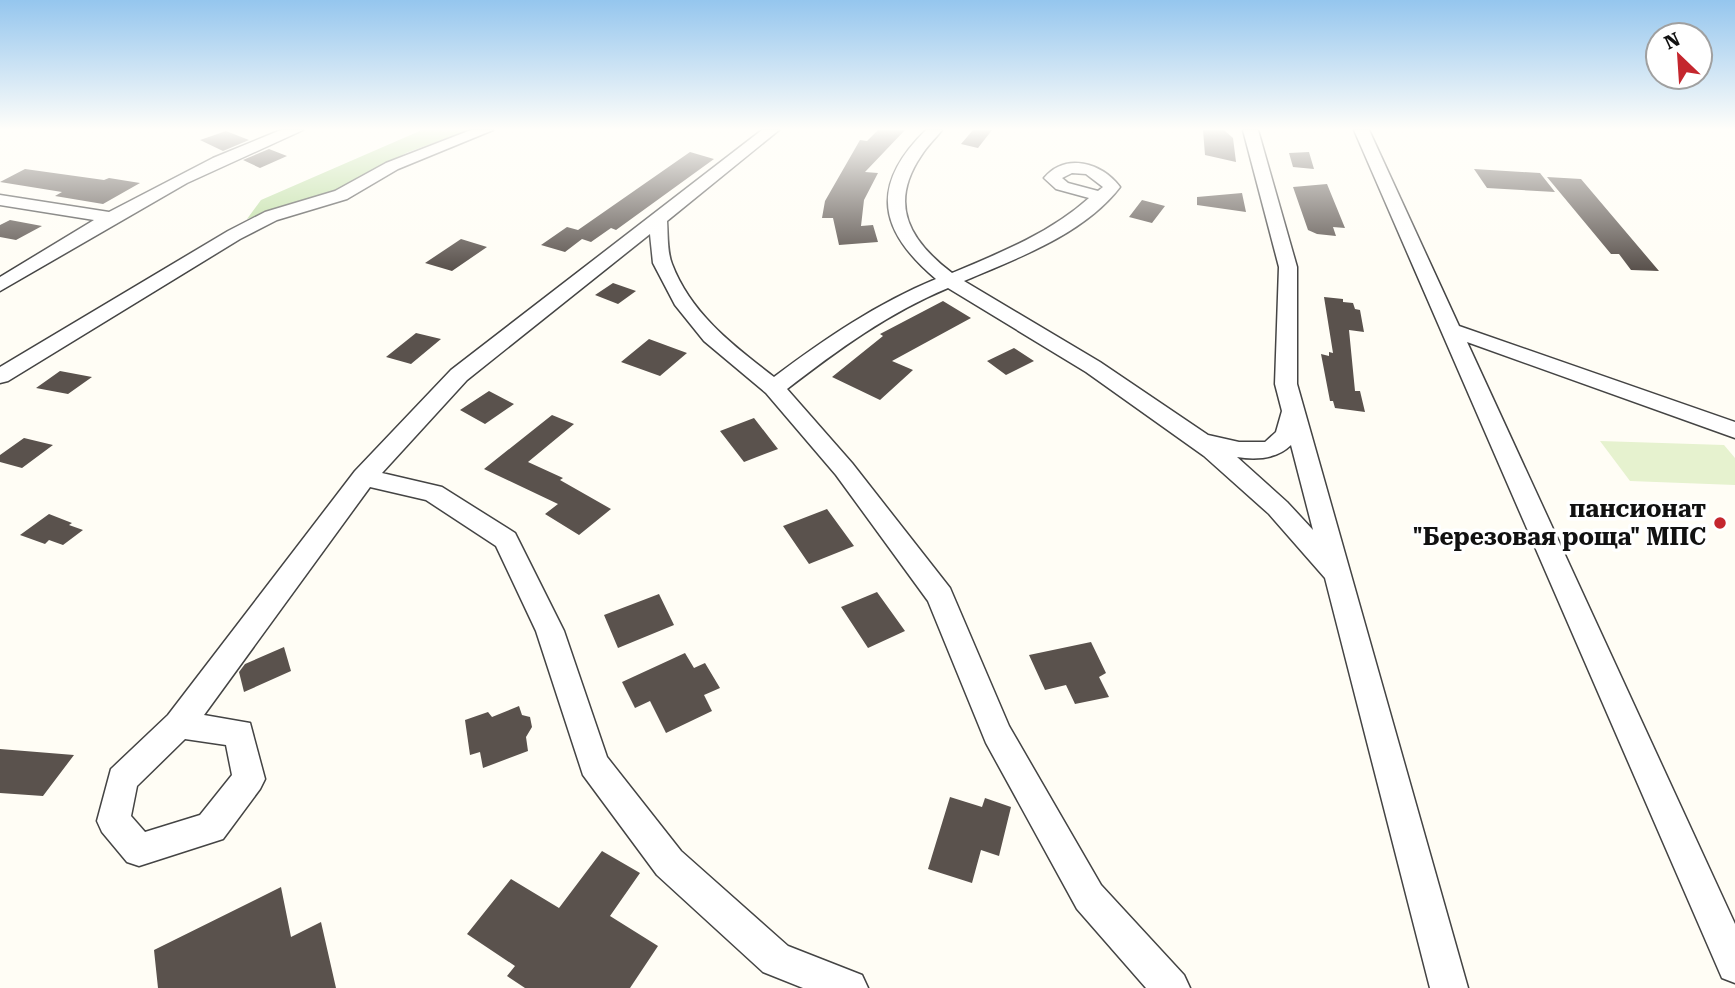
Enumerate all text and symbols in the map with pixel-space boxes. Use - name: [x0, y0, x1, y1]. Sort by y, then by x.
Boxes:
- north arrow: [1644, 21, 1714, 91]
- text: N: [1661, 27, 1684, 55]
- place label: пансионат "Березовая роща" МПС: [1412, 495, 1706, 551]
- marker: пансионат "Березовая роща" МПС: [1712, 515, 1728, 531]

